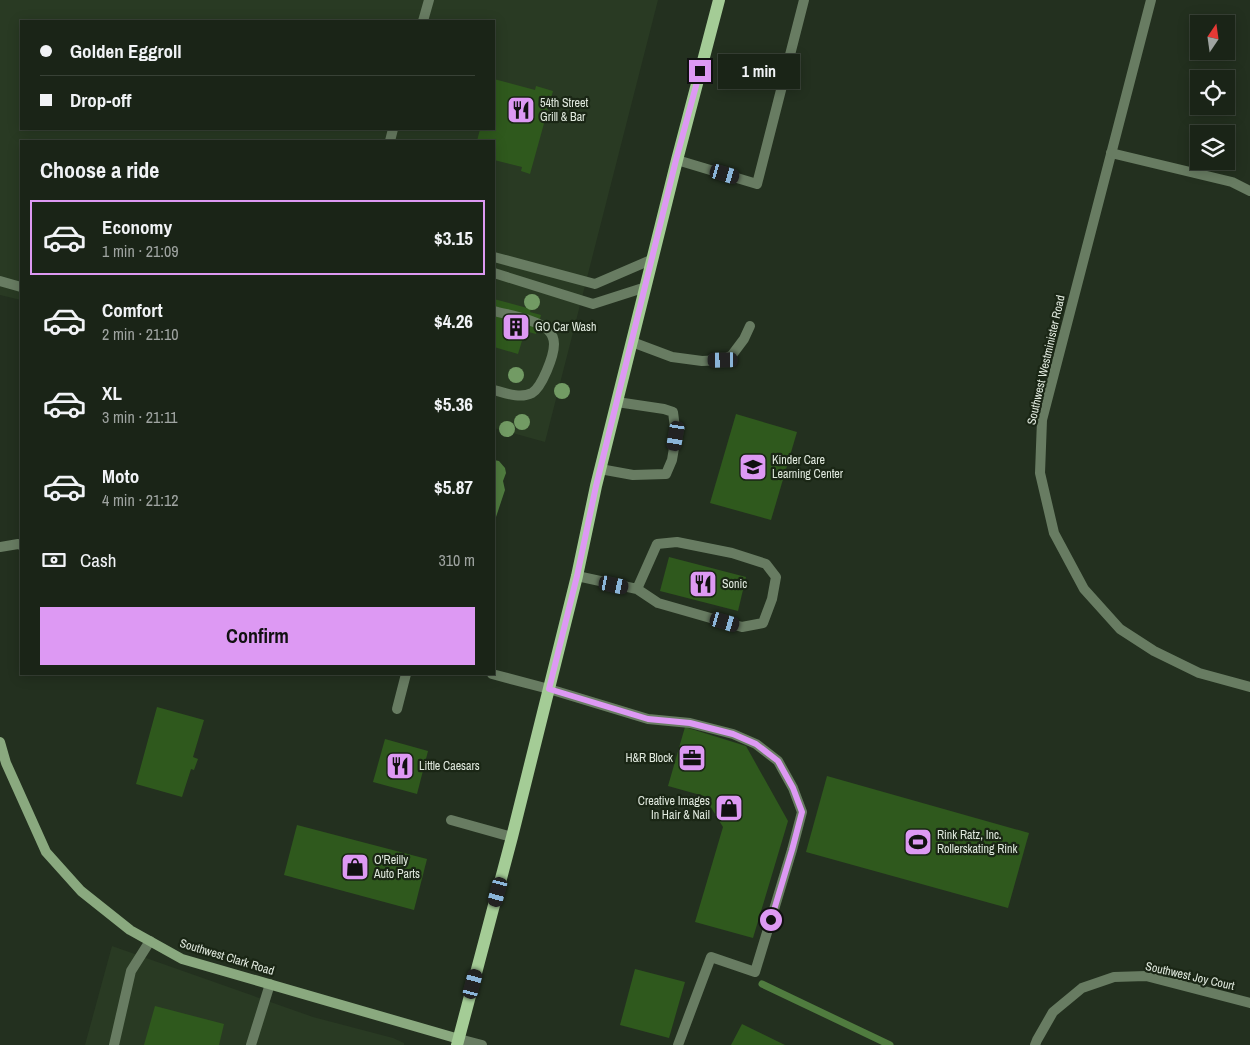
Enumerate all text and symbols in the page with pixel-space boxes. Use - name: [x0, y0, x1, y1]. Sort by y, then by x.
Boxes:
- north arrow: [1190, 15, 1235, 60]
- map controls: [1190, 15, 1235, 170]
- text: Golden Eggroll: [70, 38, 182, 64]
- callout: 1 min: [718, 54, 800, 88]
- route end: [689, 60, 711, 82]
- text: 1 min: [742, 60, 776, 82]
- button: locate: [1190, 70, 1235, 115]
- text: Drop-off: [70, 87, 131, 113]
- restaurant icon: 54th Street Grill & Bar: [506, 95, 536, 125]
- place label: 54th Street Grill & Bar: [540, 95, 588, 125]
- button: layers: [1190, 125, 1235, 170]
- text: Choose a ride: [40, 155, 159, 185]
- car: [708, 163, 741, 185]
- text: Economy: [102, 214, 172, 240]
- icon: car: [42, 215, 87, 260]
- text: $3.15: [434, 225, 473, 251]
- text: 1 min · 21:09: [102, 240, 179, 262]
- street label: Southwest Westminister Road: [1023, 294, 1069, 426]
- text: Comfort: [102, 297, 163, 323]
- icon: car: [42, 298, 87, 343]
- text: $4.26: [434, 308, 473, 334]
- building icon: GO Car Wash: [501, 312, 531, 342]
- place label: GO Car Wash: [535, 319, 596, 335]
- text: 2 min · 21:10: [102, 323, 179, 345]
- car: [707, 352, 738, 368]
- text: XL: [102, 380, 122, 406]
- icon: car: [42, 381, 87, 426]
- text: $5.36: [434, 391, 473, 417]
- text: 3 min · 21:11: [102, 406, 178, 428]
- car: [666, 420, 685, 452]
- school or university icon: Kinder Care Learning Center: [738, 452, 768, 482]
- place label: Kinder Care Learning Center: [772, 452, 844, 482]
- text: Moto: [102, 463, 139, 489]
- icon: car: [42, 464, 87, 509]
- text: $5.87: [434, 474, 473, 500]
- text: 4 min · 21:12: [102, 489, 179, 511]
- icon: cash: [40, 546, 68, 574]
- text: Cash: [80, 547, 116, 573]
- text: 310 m: [439, 549, 475, 571]
- restaurant icon: Sonic: [688, 569, 718, 599]
- car: [597, 575, 630, 595]
- place label: Sonic: [722, 576, 747, 592]
- button: Confirm: [40, 607, 475, 665]
- car: [708, 611, 741, 633]
- office icon: H&R Block: [677, 743, 707, 773]
- place label: H&R Block: [625, 750, 673, 766]
- restaurant icon: Little Caesars: [385, 751, 415, 781]
- place label: Little Caesars: [419, 758, 480, 774]
- place label: Creative Images In Hair & Nail: [638, 793, 710, 823]
- shop icon: Creative Images In Hair & Nail: [714, 793, 744, 823]
- sports icon: Rink Ratz, Inc. Rollerskating Rink: [903, 827, 933, 857]
- place label: Rink Ratz, Inc. Rollerskating Rink: [937, 827, 1017, 857]
- shop icon: O'Reilly Auto Parts: [340, 852, 370, 882]
- place label: O'Reilly Auto Parts: [373, 852, 420, 882]
- car: [486, 876, 509, 908]
- route start: [760, 909, 782, 931]
- street label: Southwest Clark Road: [178, 935, 276, 979]
- street label: Southwest Joy Court: [1144, 958, 1236, 994]
- car: [461, 968, 484, 1000]

